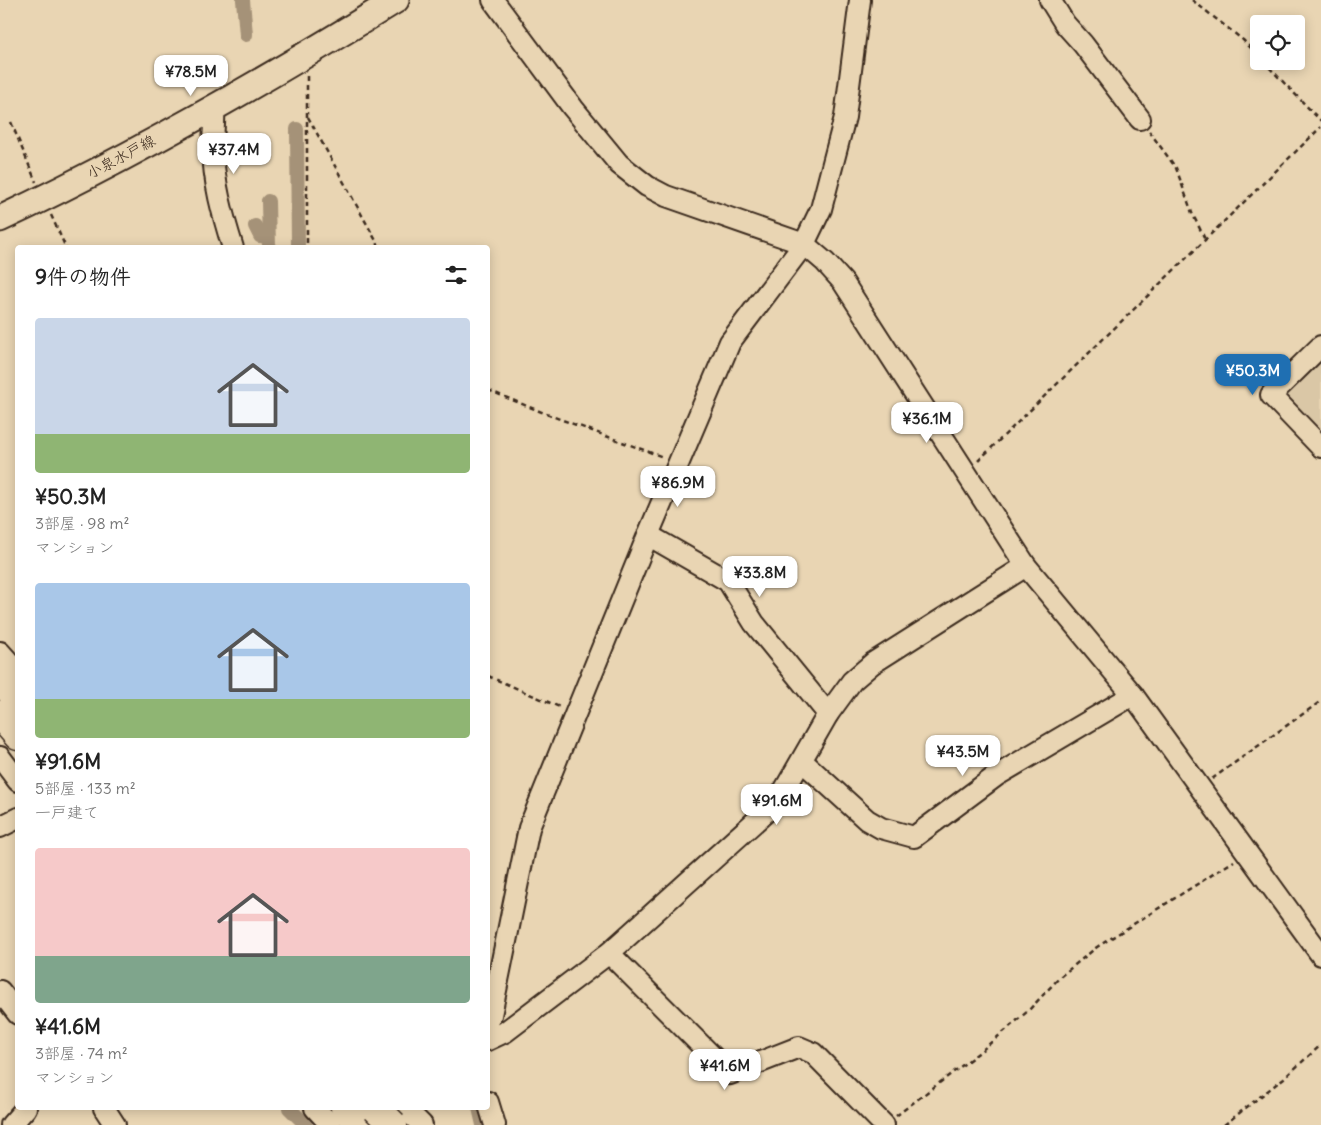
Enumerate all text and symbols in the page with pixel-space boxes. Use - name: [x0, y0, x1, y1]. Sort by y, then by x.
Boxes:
- map controls: [1250, 15, 1305, 70]
- button: locate: [1250, 15, 1305, 70]
- pin: ¥78.5M: [150, 54, 232, 97]
- text: ¥78.5M: [165, 61, 217, 81]
- street label: 小泉水戸線: [83, 131, 158, 183]
- pin: ¥37.4M: [193, 132, 275, 175]
- text: ¥37.4M: [208, 139, 260, 159]
- icon: filters: [442, 261, 470, 289]
- text: 9件の物件: [35, 263, 131, 290]
- icon: home: [208, 350, 298, 440]
- pin: ¥50.3M: [1212, 354, 1294, 396]
- text: ¥50.3M: [1226, 360, 1280, 380]
- pin: ¥36.1M: [886, 402, 968, 444]
- text: ¥36.1M: [902, 408, 952, 428]
- pin: ¥86.9M: [637, 466, 719, 508]
- text: ¥86.9M: [651, 472, 705, 492]
- text: ¥50.3M: [35, 483, 107, 510]
- text: 3部屋 · 98 m²: [35, 513, 130, 533]
- text: マンション: [35, 537, 114, 557]
- pin: ¥33.8M: [719, 556, 801, 598]
- text: ¥33.8M: [733, 562, 787, 582]
- icon: home: [208, 615, 298, 705]
- pin: ¥43.5M: [922, 734, 1004, 777]
- text: ¥43.5M: [936, 741, 990, 761]
- text: ¥91.6M: [35, 748, 101, 775]
- text: 5部屋 · 133 m²: [35, 778, 136, 798]
- pin: ¥91.6M: [736, 784, 818, 826]
- text: ¥91.6M: [752, 790, 802, 810]
- text: 一戸建て: [35, 802, 99, 822]
- icon: home: [208, 880, 298, 970]
- text: ¥41.6M: [35, 1013, 101, 1040]
- text: 3部屋 · 74 m²: [35, 1043, 128, 1063]
- pin: ¥41.6M: [684, 1048, 766, 1091]
- text: ¥41.6M: [700, 1055, 750, 1075]
- text: マンション: [35, 1067, 114, 1087]

